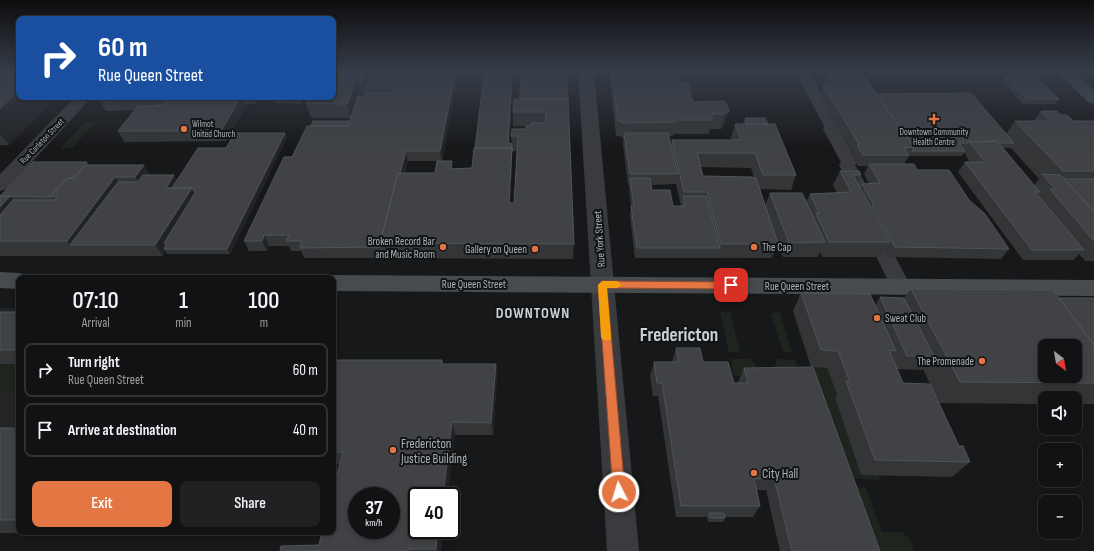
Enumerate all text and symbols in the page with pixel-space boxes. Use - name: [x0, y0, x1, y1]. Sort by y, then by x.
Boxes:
- text: 60 m: [98, 31, 147, 64]
- icon: right: [32, 32, 84, 84]
- text: Rue Queen Street: [98, 65, 203, 86]
- marker: Downtown Community Health Centre: [928, 113, 940, 125]
- street label: Rue Carleton Street: [18, 116, 67, 166]
- place label: Wilmot United Church: [192, 119, 235, 140]
- marker: Wilmot United Church: [179, 124, 189, 134]
- place label: Downtown Community Health Centre: [900, 127, 969, 148]
- street label: Rue York Street: [591, 210, 608, 268]
- place label: Broken Record Bar and Music Room: [368, 235, 435, 261]
- place label: The Cap: [762, 241, 791, 254]
- marker: Broken Record Bar and Music Room: [438, 242, 448, 252]
- marker: The Cap: [749, 242, 759, 252]
- place label: Gallery on Queen: [465, 243, 527, 256]
- marker: Gallery on Queen: [530, 244, 540, 254]
- pin: [714, 268, 748, 302]
- icon: arrive: [720, 274, 742, 296]
- street label: Rue Queen Street: [442, 278, 507, 291]
- street label: Rue Queen Street: [765, 280, 830, 293]
- text: 07:10: [73, 286, 119, 315]
- text: 1: [179, 286, 188, 315]
- text: 100: [248, 286, 279, 315]
- district label: DOWNTOWN: [496, 304, 570, 323]
- place label: Sweat Club: [885, 312, 927, 325]
- marker: Sweat Club: [872, 313, 882, 323]
- text: Arrival: [82, 315, 110, 331]
- text: min: [175, 315, 192, 331]
- text: m: [260, 315, 268, 331]
- district label: Fredericton: [640, 324, 718, 347]
- north arrow: [1038, 339, 1082, 383]
- map controls: [1038, 339, 1082, 539]
- text: Turn right: [68, 353, 120, 372]
- place label: The Promenade: [917, 355, 974, 368]
- marker: The Promenade: [977, 356, 987, 366]
- icon: right: [34, 359, 56, 381]
- text: 60 m: [293, 361, 318, 380]
- text: Rue Queen Street: [68, 372, 144, 388]
- button: sound: [1038, 391, 1082, 435]
- icon: arrive: [34, 419, 56, 441]
- text: Arrive at destination: [68, 421, 177, 440]
- text: 40 m: [293, 421, 318, 440]
- place label: Fredericton Justice Building: [400, 436, 467, 467]
- button: +: [1038, 443, 1082, 487]
- marker: Fredericton Justice Building: [388, 445, 398, 455]
- place label: City Hall: [762, 466, 798, 482]
- marker: City Hall: [749, 468, 759, 478]
- position arrow: [598, 471, 640, 513]
- button: Exit: [32, 481, 172, 527]
- button: Share: [180, 481, 320, 527]
- speed limit sign: 40: [408, 487, 460, 539]
- button: −: [1038, 495, 1082, 539]
- text: 37: [365, 496, 383, 520]
- text: km/h: [365, 517, 383, 529]

